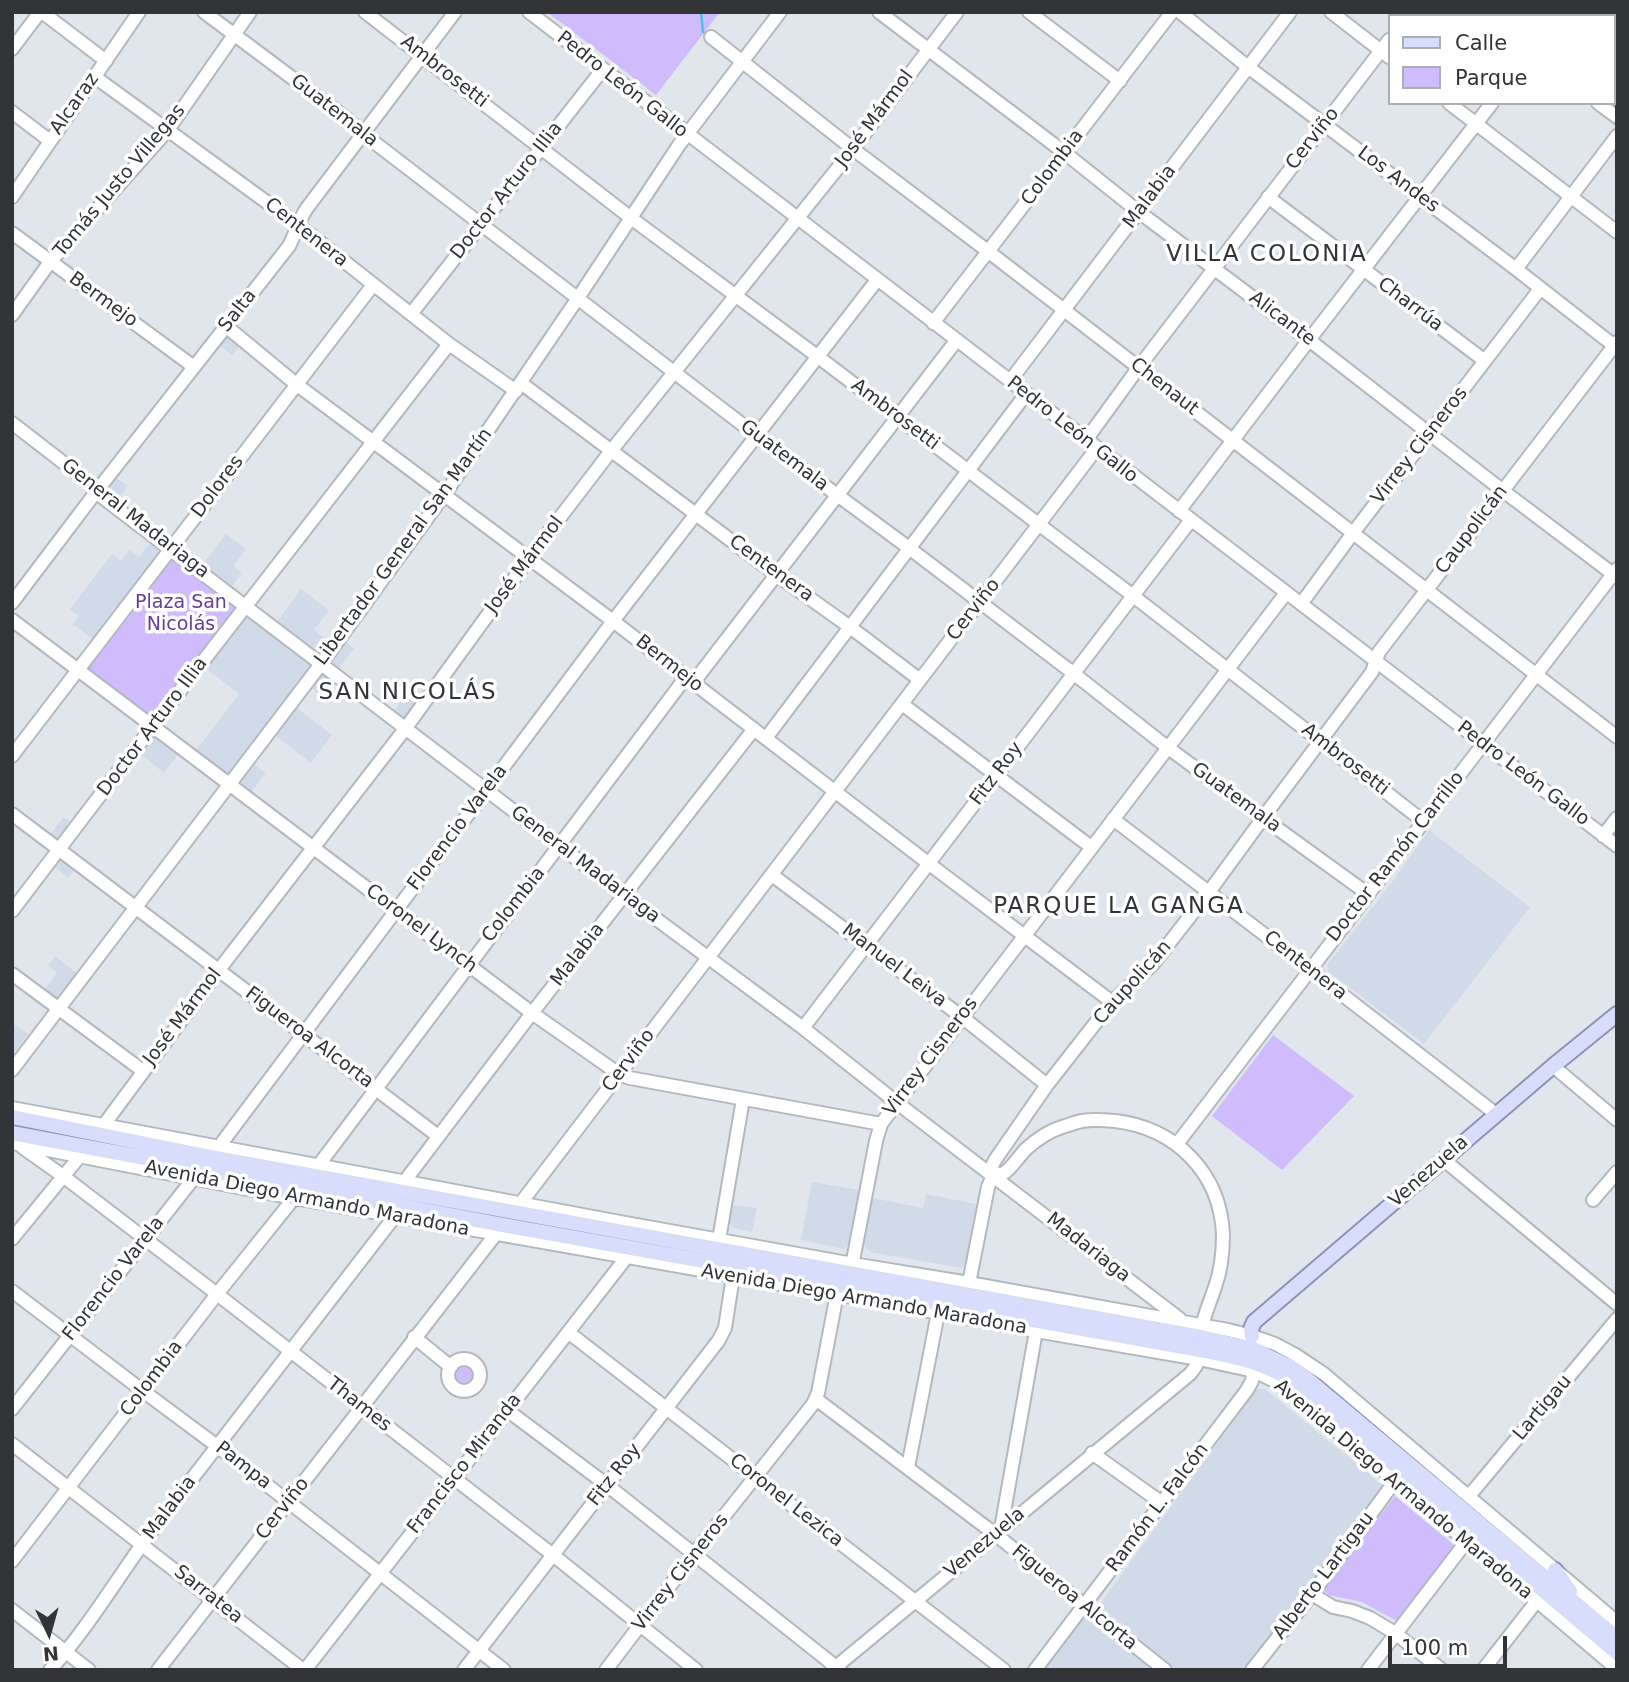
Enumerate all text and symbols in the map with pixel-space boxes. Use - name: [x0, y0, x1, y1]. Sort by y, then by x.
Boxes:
- legend: [1388, 14, 1615, 105]
- street label: Pedro León Gallo: [552, 27, 692, 143]
- street label: Ambrosetti: [396, 31, 492, 113]
- text: Calle: [1455, 31, 1507, 55]
- street label: José Mármol: [831, 66, 919, 172]
- text: Parque: [1455, 66, 1527, 90]
- street label: Alcaraz: [46, 69, 104, 139]
- street label: Guatemala: [286, 70, 382, 152]
- street label: Tomás Justo Villegas: [49, 100, 191, 262]
- street label: Cerviño: [1282, 103, 1344, 175]
- street label: Doctor Arturo Illia: [446, 118, 568, 264]
- street label: Colombia: [1017, 125, 1089, 211]
- street label: Los Andes: [1353, 142, 1443, 218]
- street label: Malabia: [1119, 161, 1181, 233]
- street label: Centenera: [260, 193, 352, 273]
- district label: VILLA COLONIA: [1168, 241, 1366, 269]
- street label: Bermejo: [64, 267, 142, 333]
- street label: Charrúa: [1373, 273, 1447, 337]
- street label: Salta: [214, 285, 262, 337]
- street label: Alicante: [1244, 287, 1320, 351]
- street label: Chenaut: [1125, 353, 1203, 421]
- street label: Pedro León Gallo: [1002, 372, 1142, 488]
- street label: Ambrosetti: [846, 374, 944, 456]
- street label: Virrey Cisneros: [1367, 383, 1473, 509]
- street label: Guatemala: [735, 415, 833, 497]
- street label: Libertador General San Martín: [310, 424, 498, 670]
- street label: Dolores: [187, 451, 249, 523]
- street label: General Madariaga: [57, 454, 213, 584]
- street label: Caupolicán: [1431, 481, 1513, 579]
- street label: José Mármol: [481, 512, 569, 618]
- street label: Centenera: [724, 531, 818, 607]
- street label: Cerviño: [943, 574, 1005, 646]
- park label: Plaza San Nicolás: [135, 592, 227, 636]
- street label: Bermejo: [631, 631, 707, 697]
- street label: Doctor Arturo Illia: [93, 653, 213, 801]
- district label: SAN NICOLÁS: [320, 679, 496, 707]
- street label: Pedro León Gallo: [1452, 717, 1594, 831]
- street label: Ambrosetti: [1297, 719, 1393, 801]
- street label: Fitz Roy: [966, 738, 1028, 810]
- street label: Guatemala: [1187, 758, 1285, 838]
- street label: Florencio Varela: [403, 761, 513, 895]
- street label: Doctor Ramón Carrillo: [1322, 767, 1470, 947]
- street label: General Madariaga: [506, 801, 664, 929]
- street label: Colombia: [478, 863, 550, 947]
- street label: Coronel Lynch: [361, 880, 481, 978]
- district label: PARQUE LA GANGA: [995, 893, 1243, 921]
- street label: Malabia: [546, 919, 610, 991]
- street label: Manuel Leiva: [837, 919, 951, 1013]
- street label: Centenera: [1259, 926, 1351, 1006]
- street label: Caupolicán: [1089, 936, 1177, 1030]
- street label: José Mármol: [139, 964, 227, 1070]
- street label: Figueroa Alcorta: [240, 982, 378, 1094]
- street label: Virrey Cisneros: [879, 993, 983, 1121]
- street label: Cerviño: [598, 1025, 660, 1097]
- street label: Venezuela: [1385, 1131, 1473, 1213]
- street label: Avenida Diego Armando Maradona: [143, 1156, 471, 1242]
- street label: Madariaga: [1042, 1208, 1134, 1288]
- street label: Florencio Varela: [58, 1212, 170, 1346]
- street label: Avenida Diego Armando Maradona: [699, 1260, 1029, 1340]
- street label: Colombia: [116, 1336, 188, 1422]
- street label: Lartigau: [1509, 1371, 1577, 1445]
- street label: Thames: [322, 1373, 396, 1437]
- street label: Avenida Diego Armando Maradona: [1269, 1375, 1537, 1605]
- street label: Francisco Miranda: [403, 1389, 527, 1539]
- street label: Pampa: [211, 1437, 275, 1495]
- street label: Fitz Roy: [583, 1439, 647, 1511]
- street label: Ramón L. Falcón: [1102, 1439, 1214, 1577]
- street label: Coronel Lezica: [725, 1449, 847, 1553]
- street label: Malabia: [139, 1472, 201, 1544]
- street label: Cerviño: [252, 1473, 314, 1545]
- street label: Venezuela: [940, 1503, 1030, 1583]
- street label: Alberto Lartigau: [1269, 1508, 1379, 1644]
- street label: Virrey Cisneros: [628, 1510, 734, 1636]
- street label: Figueroa Alcorta: [1007, 1541, 1141, 1655]
- street label: Sarratea: [169, 1561, 247, 1629]
- north arrow: [14, 1598, 84, 1668]
- scale bar: [1391, 1622, 1510, 1666]
- text: 100 m: [1401, 1636, 1468, 1660]
- text: N: [42, 1642, 60, 1666]

